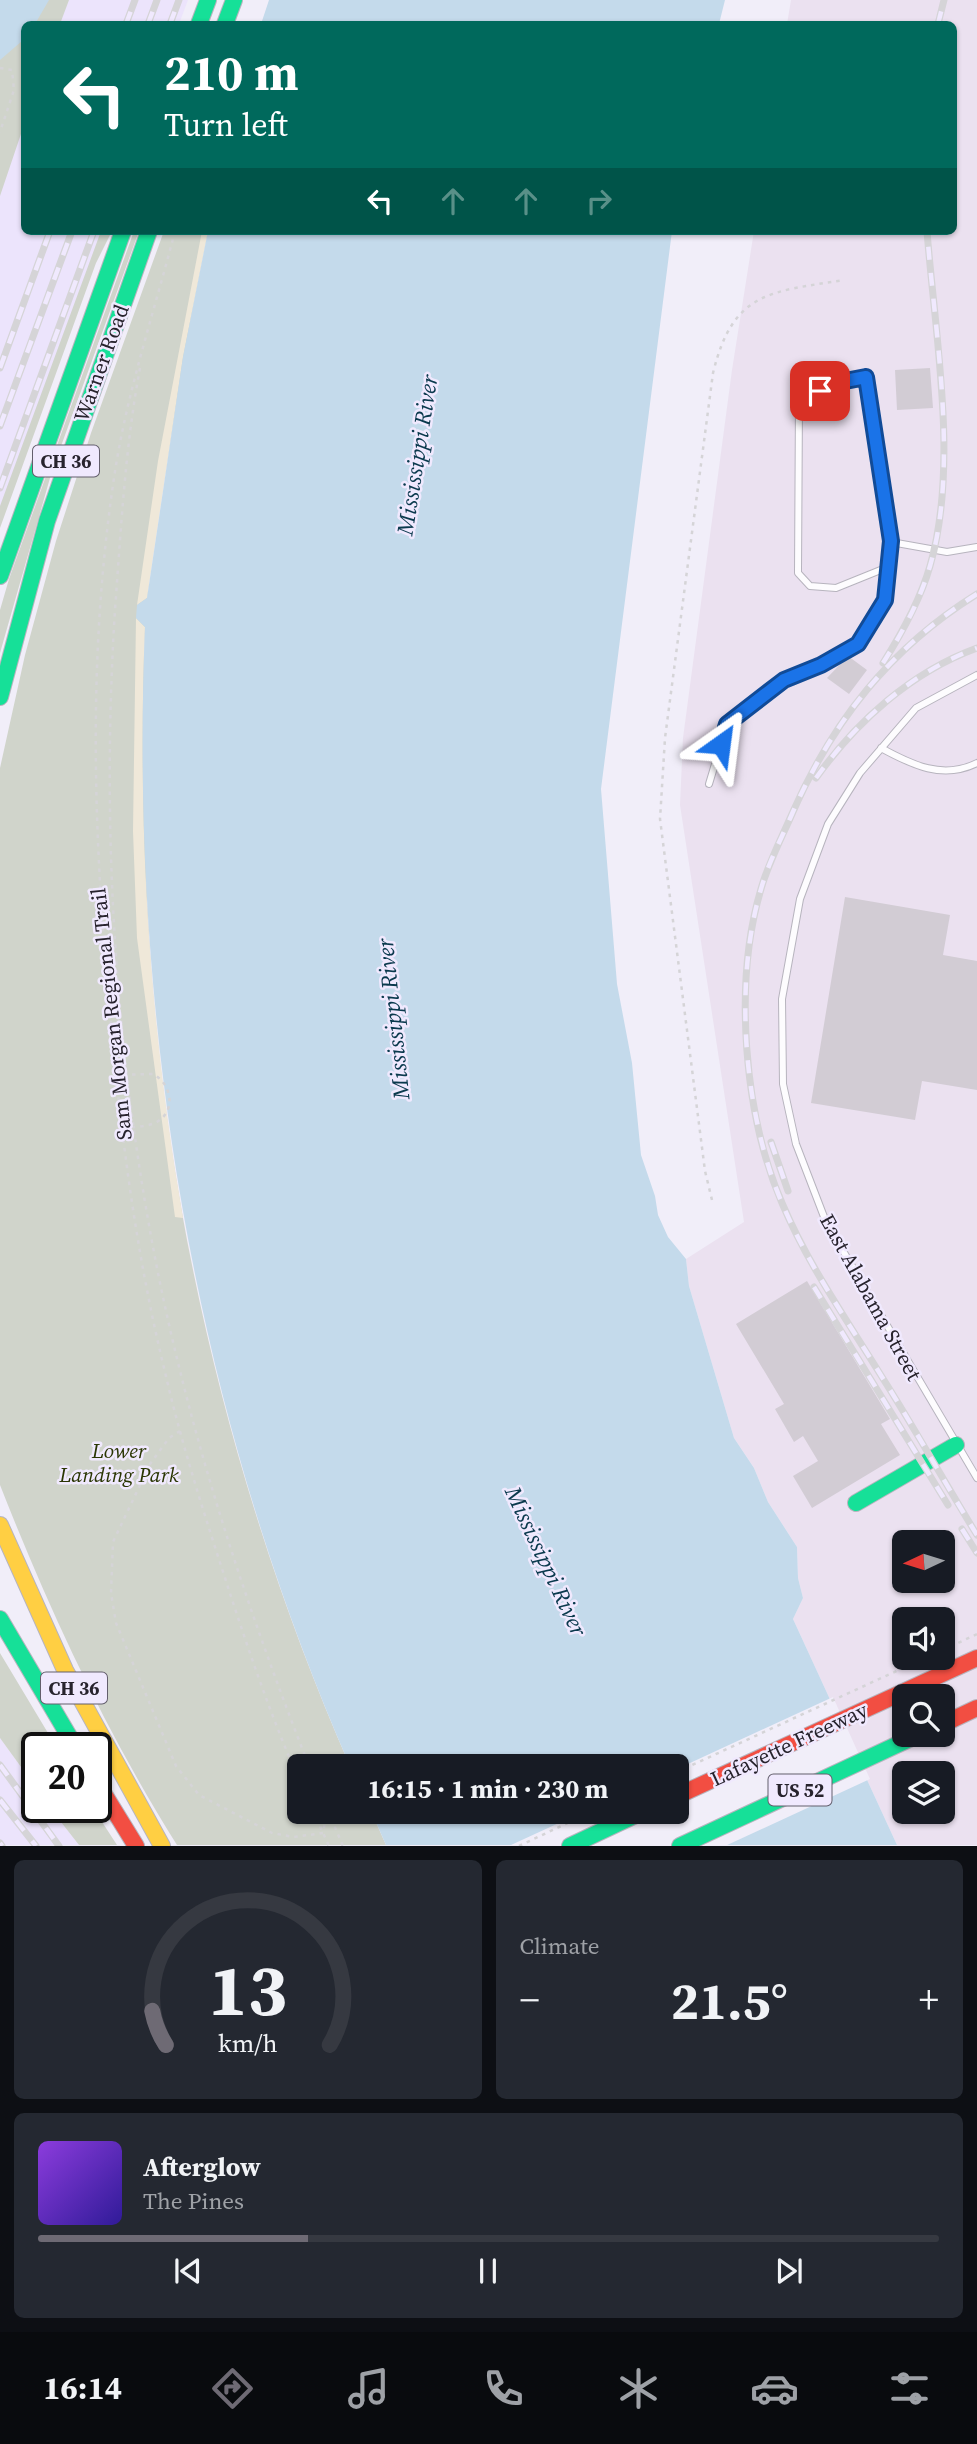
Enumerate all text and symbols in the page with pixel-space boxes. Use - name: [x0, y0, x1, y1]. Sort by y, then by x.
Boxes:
- text: 210 m: [164, 39, 299, 106]
- icon: left: [49, 49, 140, 140]
- text: Turn left: [164, 103, 288, 147]
- icon: left: [361, 182, 399, 220]
- icon: ahead: [434, 182, 472, 220]
- icon: ahead: [507, 182, 545, 220]
- icon: right: [580, 182, 618, 220]
- street label: Warner Road: [66, 300, 136, 426]
- pin: [790, 361, 850, 421]
- water label: Mississippi River: [388, 372, 446, 539]
- icon: arrive: [801, 372, 839, 410]
- road number: CH 36: [33, 446, 99, 476]
- position arrow: [684, 707, 758, 781]
- street label: Sam Morgan Regional Trail: [83, 886, 139, 1142]
- water label: Mississippi River: [369, 936, 417, 1102]
- street label: East Alabama Street: [813, 1208, 929, 1386]
- park label: Lower Landing Park: [58, 1436, 179, 1489]
- water label: Mississippi River: [497, 1480, 595, 1642]
- north arrow: [892, 1530, 956, 1592]
- map controls: [892, 1530, 955, 1824]
- button: sound: [892, 1607, 955, 1670]
- road number: CH 36: [41, 1672, 107, 1704]
- button: search: [892, 1684, 955, 1747]
- street label: Lafayette Freeway: [706, 1695, 872, 1793]
- speed limit sign: 20: [21, 1732, 112, 1823]
- button: layers: [892, 1761, 955, 1824]
- text: 16:15 · 1 min · 230 m: [368, 1771, 608, 1807]
- road number: US 52: [768, 1774, 832, 1806]
- text: Climate: [520, 1930, 599, 1962]
- text: 13: [208, 1941, 287, 2040]
- text: 21.5°: [671, 1965, 788, 2036]
- text: −: [520, 1974, 540, 2026]
- text: +: [919, 1974, 939, 2026]
- text: km/h: [218, 2026, 278, 2060]
- text: Afterglow: [143, 2149, 261, 2185]
- text: The Pines: [143, 2185, 244, 2217]
- icon: previous: [169, 2252, 207, 2290]
- icon: pause: [469, 2252, 507, 2290]
- icon: next: [770, 2252, 808, 2290]
- icon: directions: [208, 2364, 257, 2413]
- icon: music: [344, 2364, 393, 2413]
- icon: phone: [479, 2364, 528, 2413]
- icon: climate: [614, 2364, 663, 2413]
- icon: car: [750, 2364, 799, 2413]
- icon: filters: [885, 2364, 934, 2413]
- text: 16:14: [43, 2366, 122, 2410]

